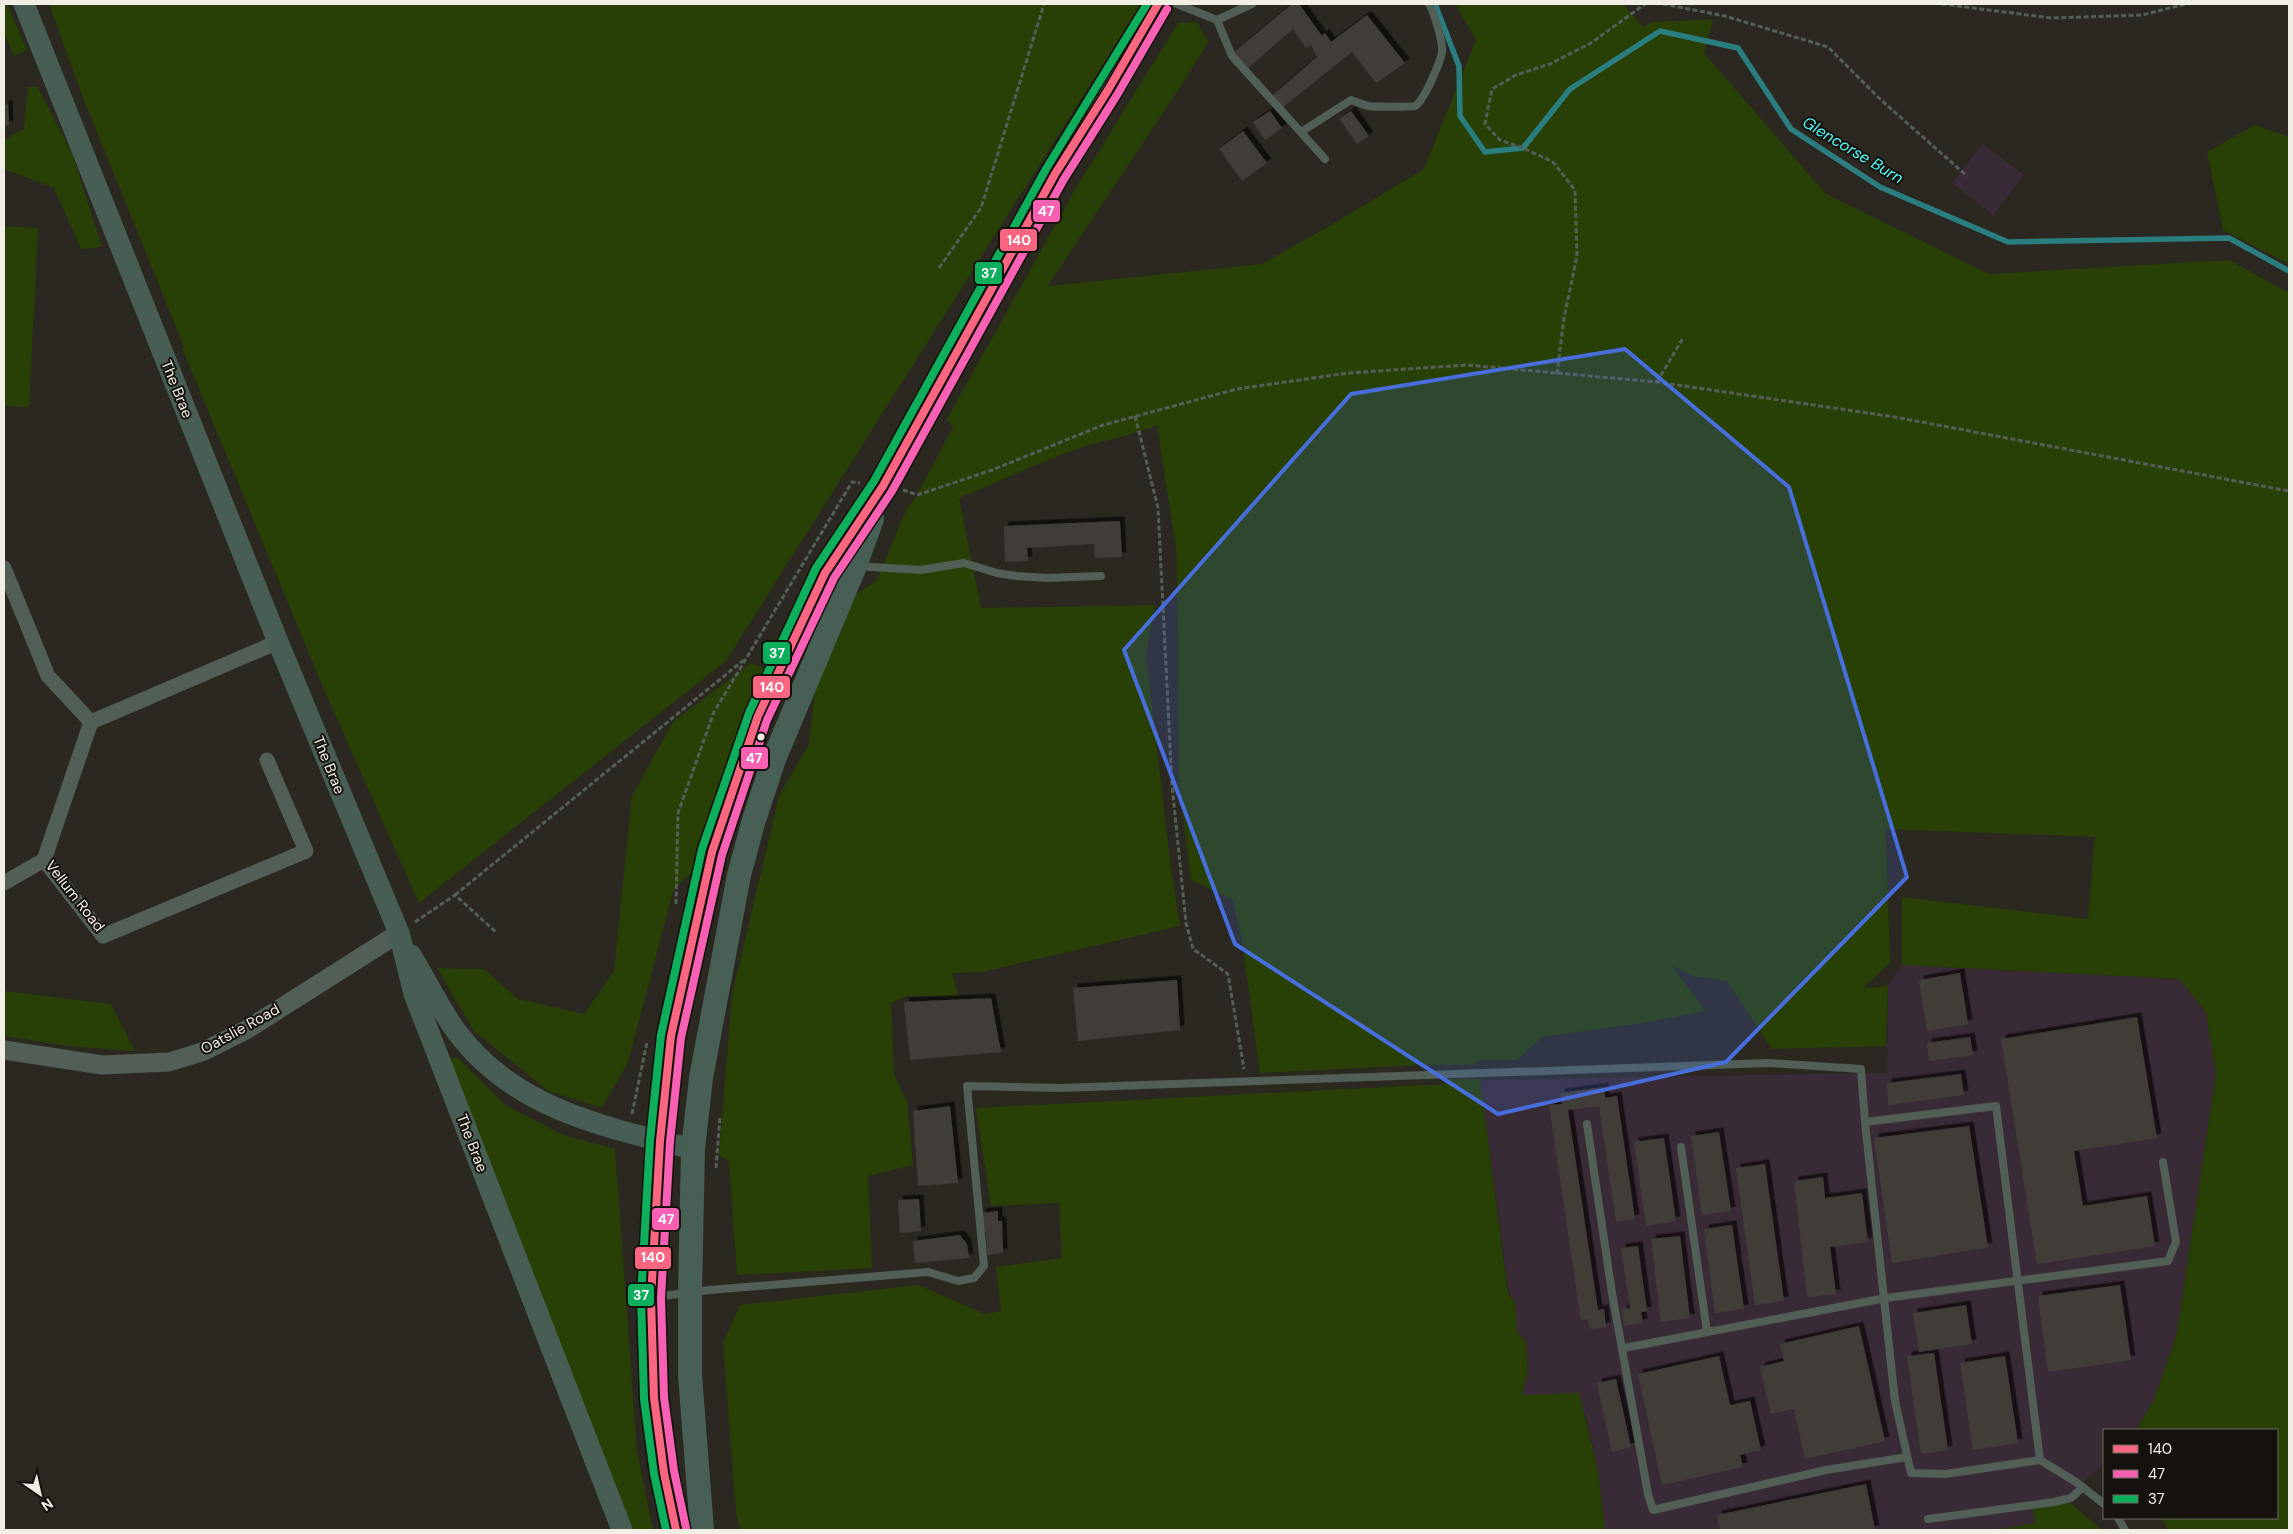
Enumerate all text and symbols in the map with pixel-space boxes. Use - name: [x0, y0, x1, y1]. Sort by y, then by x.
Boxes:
- water label: Glencorse Burn: [1799, 112, 1907, 188]
- line badge: 47: [1032, 199, 1061, 223]
- text: 47: [1038, 202, 1055, 220]
- line badge: 140: [999, 228, 1038, 252]
- text: 140: [1007, 231, 1031, 249]
- line badge: 37: [974, 261, 1003, 285]
- text: 37: [981, 264, 997, 282]
- street label: The Brae: [156, 357, 198, 421]
- line badge: 37: [762, 641, 791, 665]
- text: 37: [769, 644, 785, 662]
- line badge: 140: [752, 675, 791, 699]
- text: 140: [760, 678, 784, 696]
- unlabelled marker: [756, 732, 766, 742]
- street label: The Brae: [308, 733, 350, 797]
- line badge: 47: [740, 746, 769, 770]
- text: 47: [746, 749, 763, 767]
- street label: Vellum Road: [41, 856, 109, 936]
- street label: Oatslie Road: [197, 999, 283, 1059]
- street label: The Brae: [452, 1111, 492, 1175]
- line badge: 47: [651, 1207, 680, 1231]
- text: 47: [658, 1210, 675, 1228]
- line badge: 140: [634, 1246, 672, 1270]
- text: 140: [641, 1248, 665, 1266]
- line badge: 37: [627, 1283, 655, 1307]
- text: 37: [633, 1286, 649, 1304]
- legend: [2103, 1429, 2278, 1519]
- text: 140: [2148, 1439, 2172, 1459]
- text: 47: [2148, 1464, 2165, 1484]
- north arrow: [15, 1469, 65, 1519]
- text: 37: [2148, 1489, 2165, 1509]
- text: N: [38, 1494, 57, 1515]

